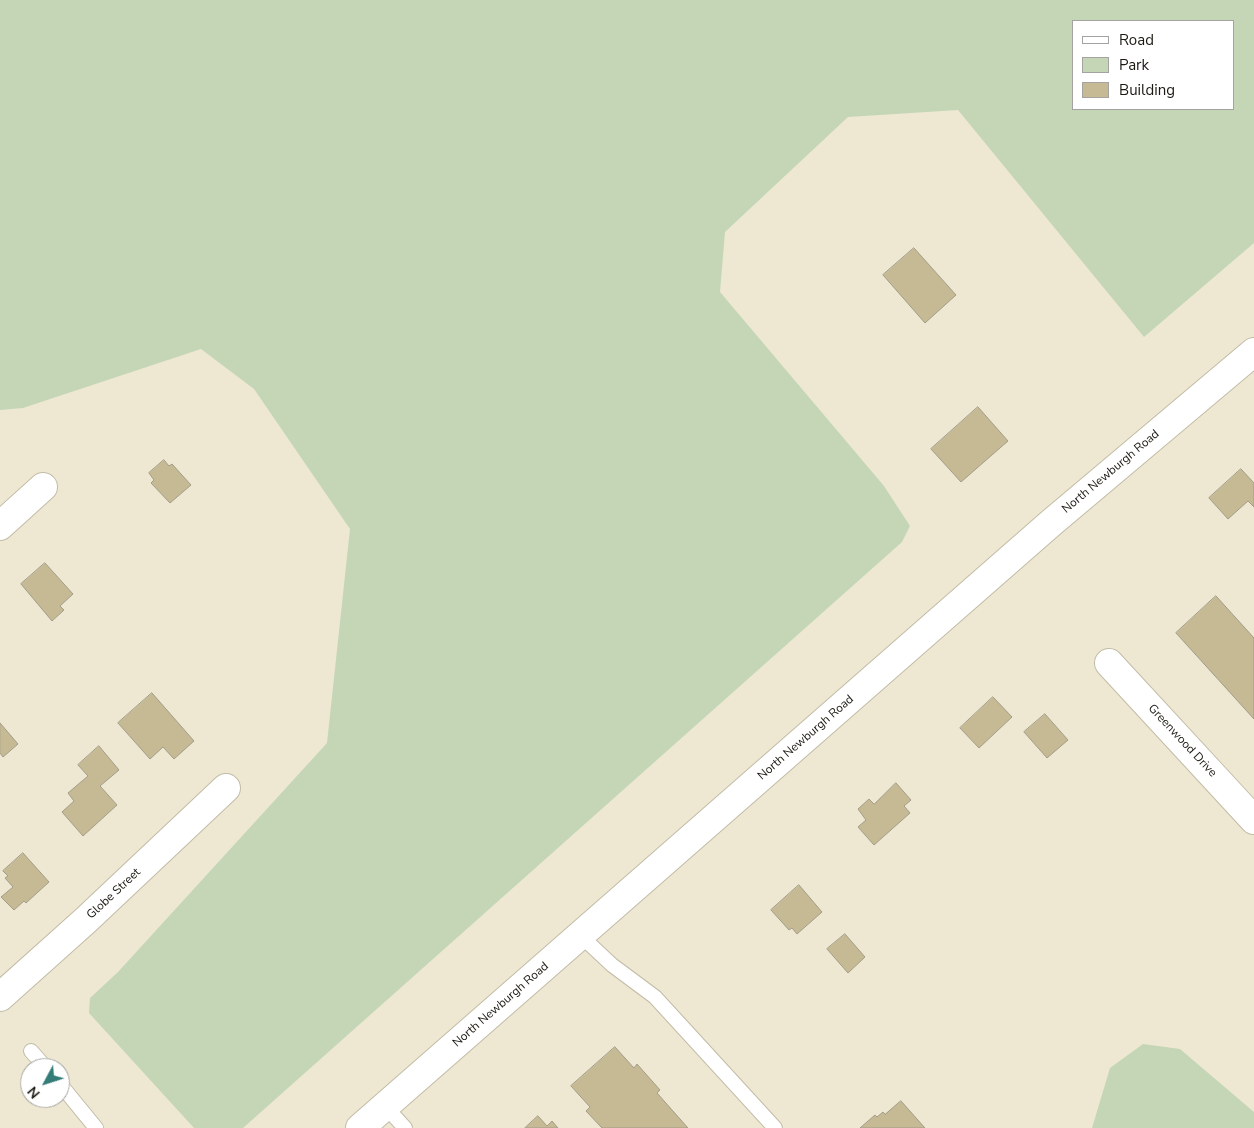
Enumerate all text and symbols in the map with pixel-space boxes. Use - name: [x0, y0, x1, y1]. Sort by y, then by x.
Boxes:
- legend: [1072, 20, 1234, 110]
- text: Road: [1119, 30, 1154, 50]
- text: Park: [1119, 55, 1149, 75]
- text: Building: [1119, 80, 1175, 100]
- street label: North Newburgh Road: [1060, 427, 1162, 517]
- street label: North Newburgh Road: [755, 692, 857, 784]
- street label: Greenwood Drive: [1145, 702, 1219, 780]
- street label: Globe Street: [84, 866, 144, 922]
- street label: North Newburgh Road: [450, 959, 552, 1051]
- north arrow: [20, 1058, 70, 1108]
- text: N: [23, 1082, 45, 1102]

